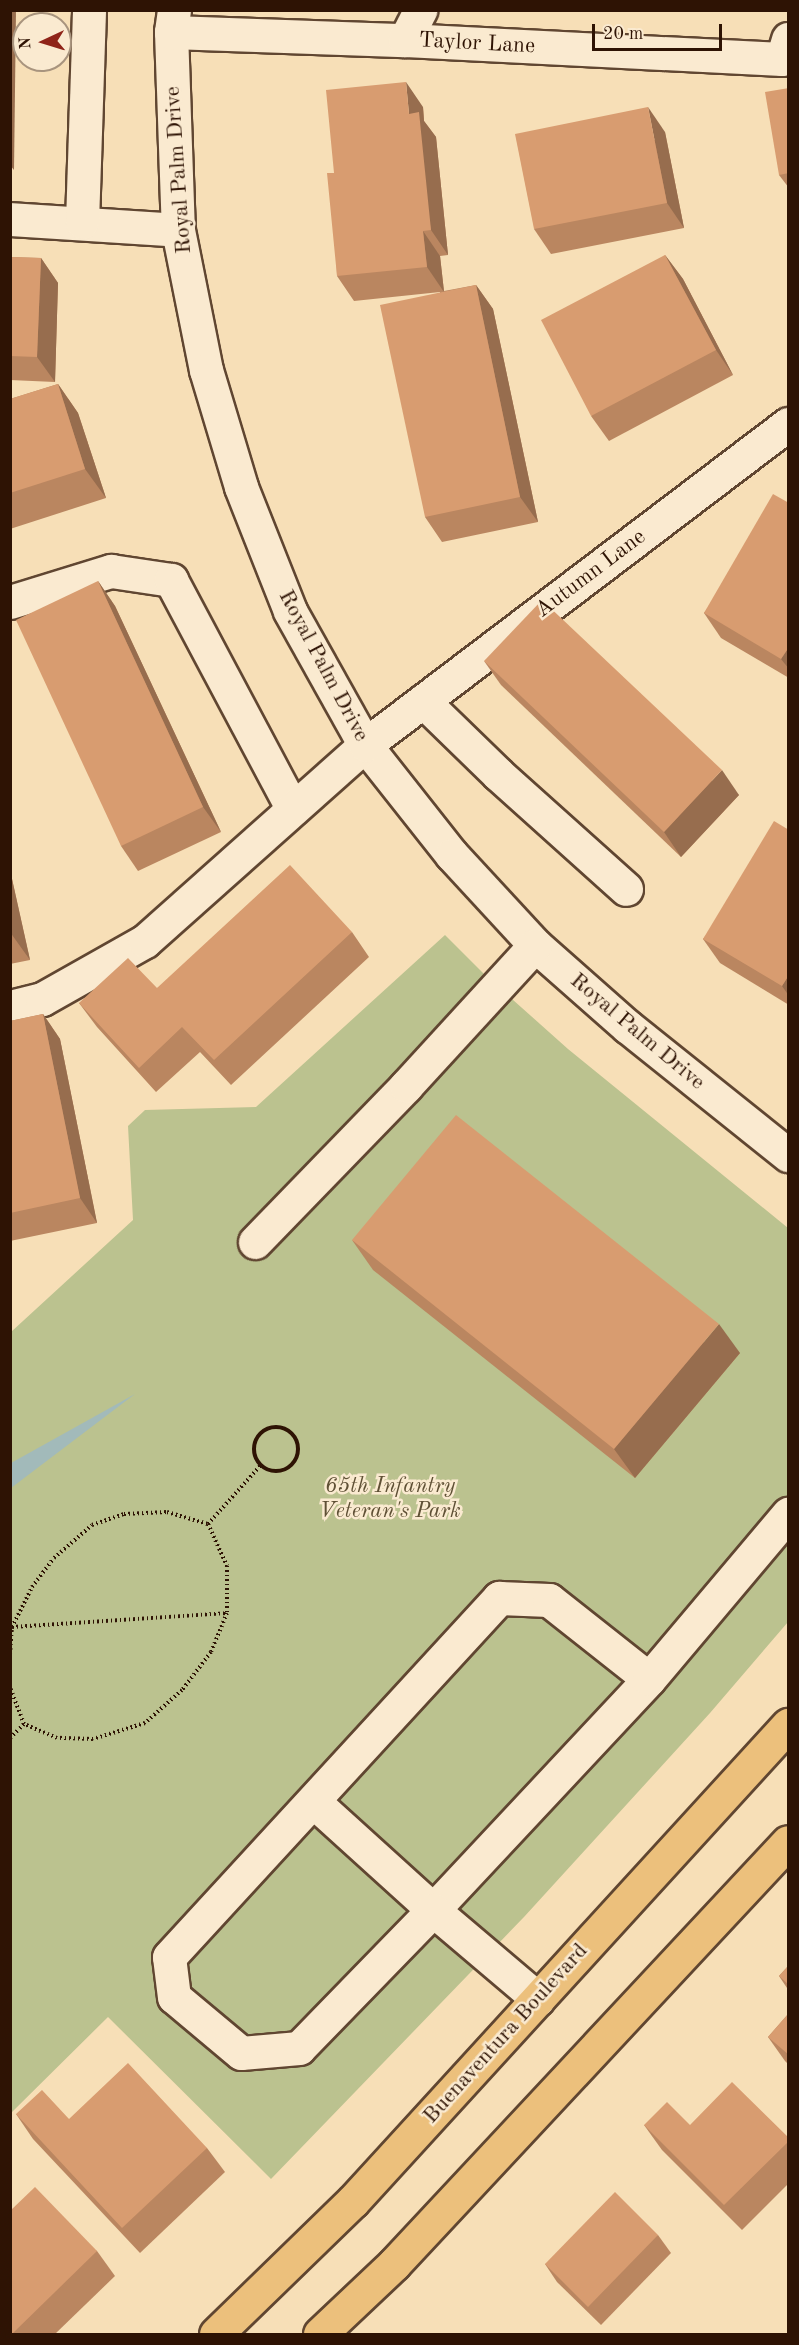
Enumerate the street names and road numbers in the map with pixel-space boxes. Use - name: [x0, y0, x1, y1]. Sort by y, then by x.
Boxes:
- street label: Taylor Lane: [418, 28, 536, 60]
- street label: Royal Palm Drive: [160, 85, 198, 255]
- street label: Autumn Lane: [531, 524, 651, 624]
- street label: Royal Palm Drive: [272, 586, 374, 746]
- street label: Royal Palm Drive: [564, 968, 710, 1096]
- street label: Buenaventura Boulevard: [418, 1938, 594, 2130]

